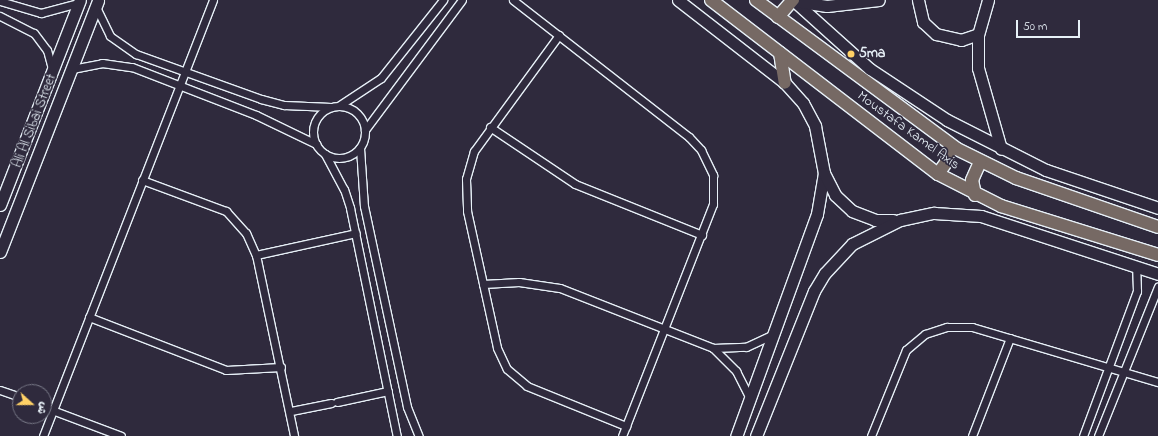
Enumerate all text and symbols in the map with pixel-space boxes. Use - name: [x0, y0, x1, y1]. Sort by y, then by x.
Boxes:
- scale bar: [1018, 12, 1082, 38]
- text: 50 m: [1023, 18, 1047, 36]
- place label: 5ma: [859, 46, 885, 62]
- marker: 5ma: [846, 49, 856, 59]
- street label: Ali Al Sibai Street: [9, 72, 61, 170]
- street label: Moustafa Kamel Axis: [853, 88, 963, 174]
- north arrow: [12, 384, 52, 424]
- text: ش: [33, 399, 52, 416]

